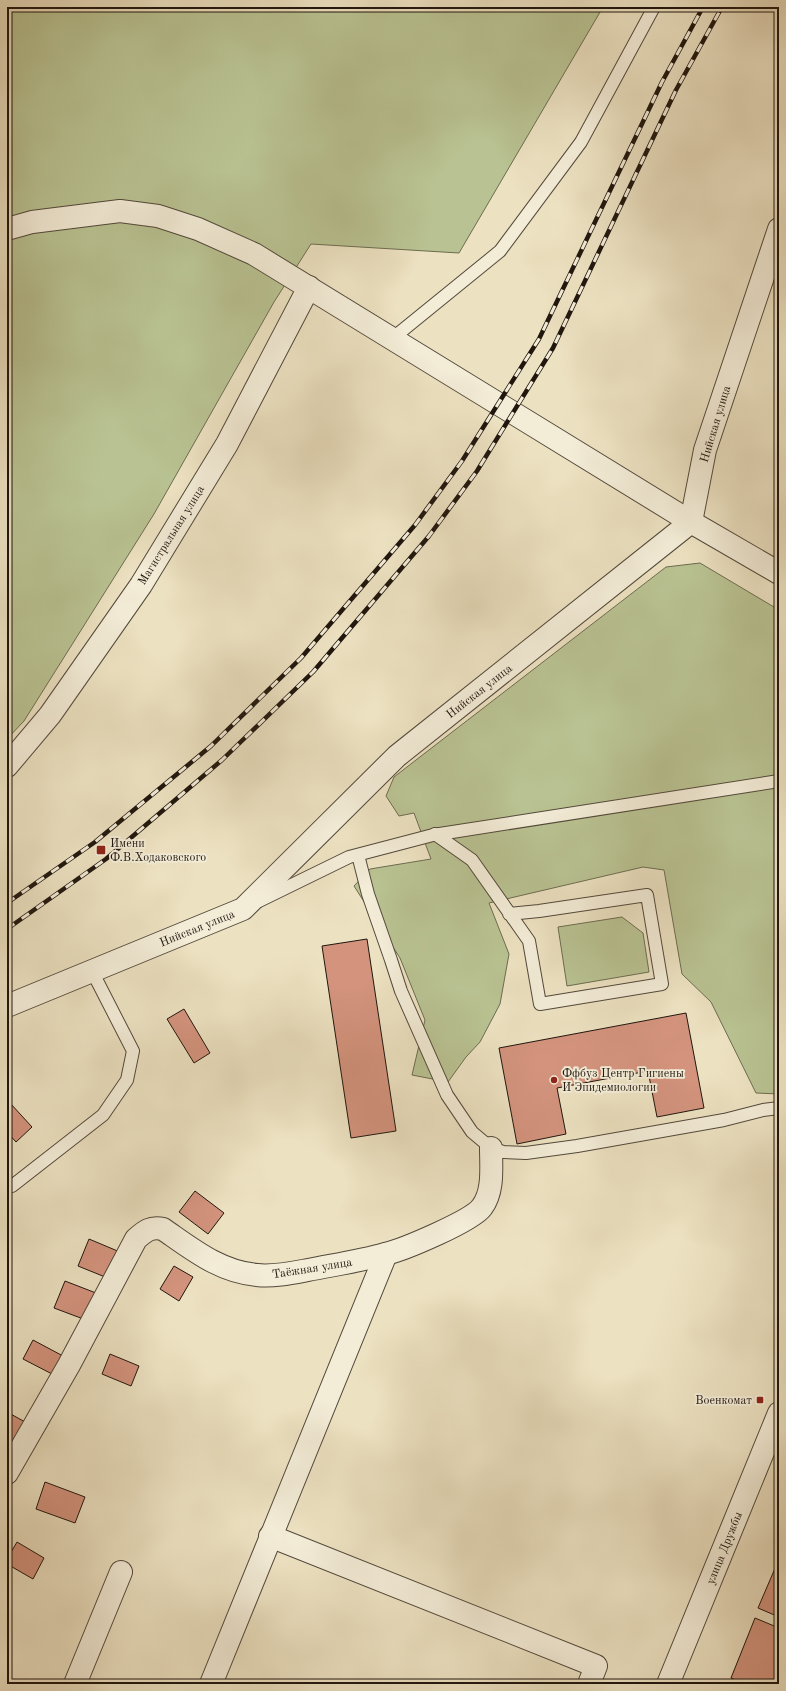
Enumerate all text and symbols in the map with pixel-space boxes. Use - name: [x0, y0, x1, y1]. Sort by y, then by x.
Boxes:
- street label: Нийская улица: [699, 384, 733, 464]
- street label: Магистральная улица: [136, 484, 207, 587]
- street label: Нийская улица: [444, 662, 515, 721]
- place label: Имени Ф.В.Ходаковского: [110, 838, 206, 864]
- marker: Имени Ф.В.Ходаковского: [95, 844, 107, 856]
- street label: Нийская улица: [158, 908, 237, 949]
- place label: Ффбуз Центр Гигиены И Эпидемиологии: [562, 1068, 684, 1094]
- marker: Ффбуз Центр Гигиены И Эпидемиологии: [549, 1075, 559, 1085]
- street label: Таёжная улица: [271, 1257, 353, 1281]
- place label: Военкомат: [695, 1395, 752, 1407]
- marker: Военкомат: [755, 1395, 765, 1405]
- street label: улица Дружбы: [705, 1510, 745, 1586]

